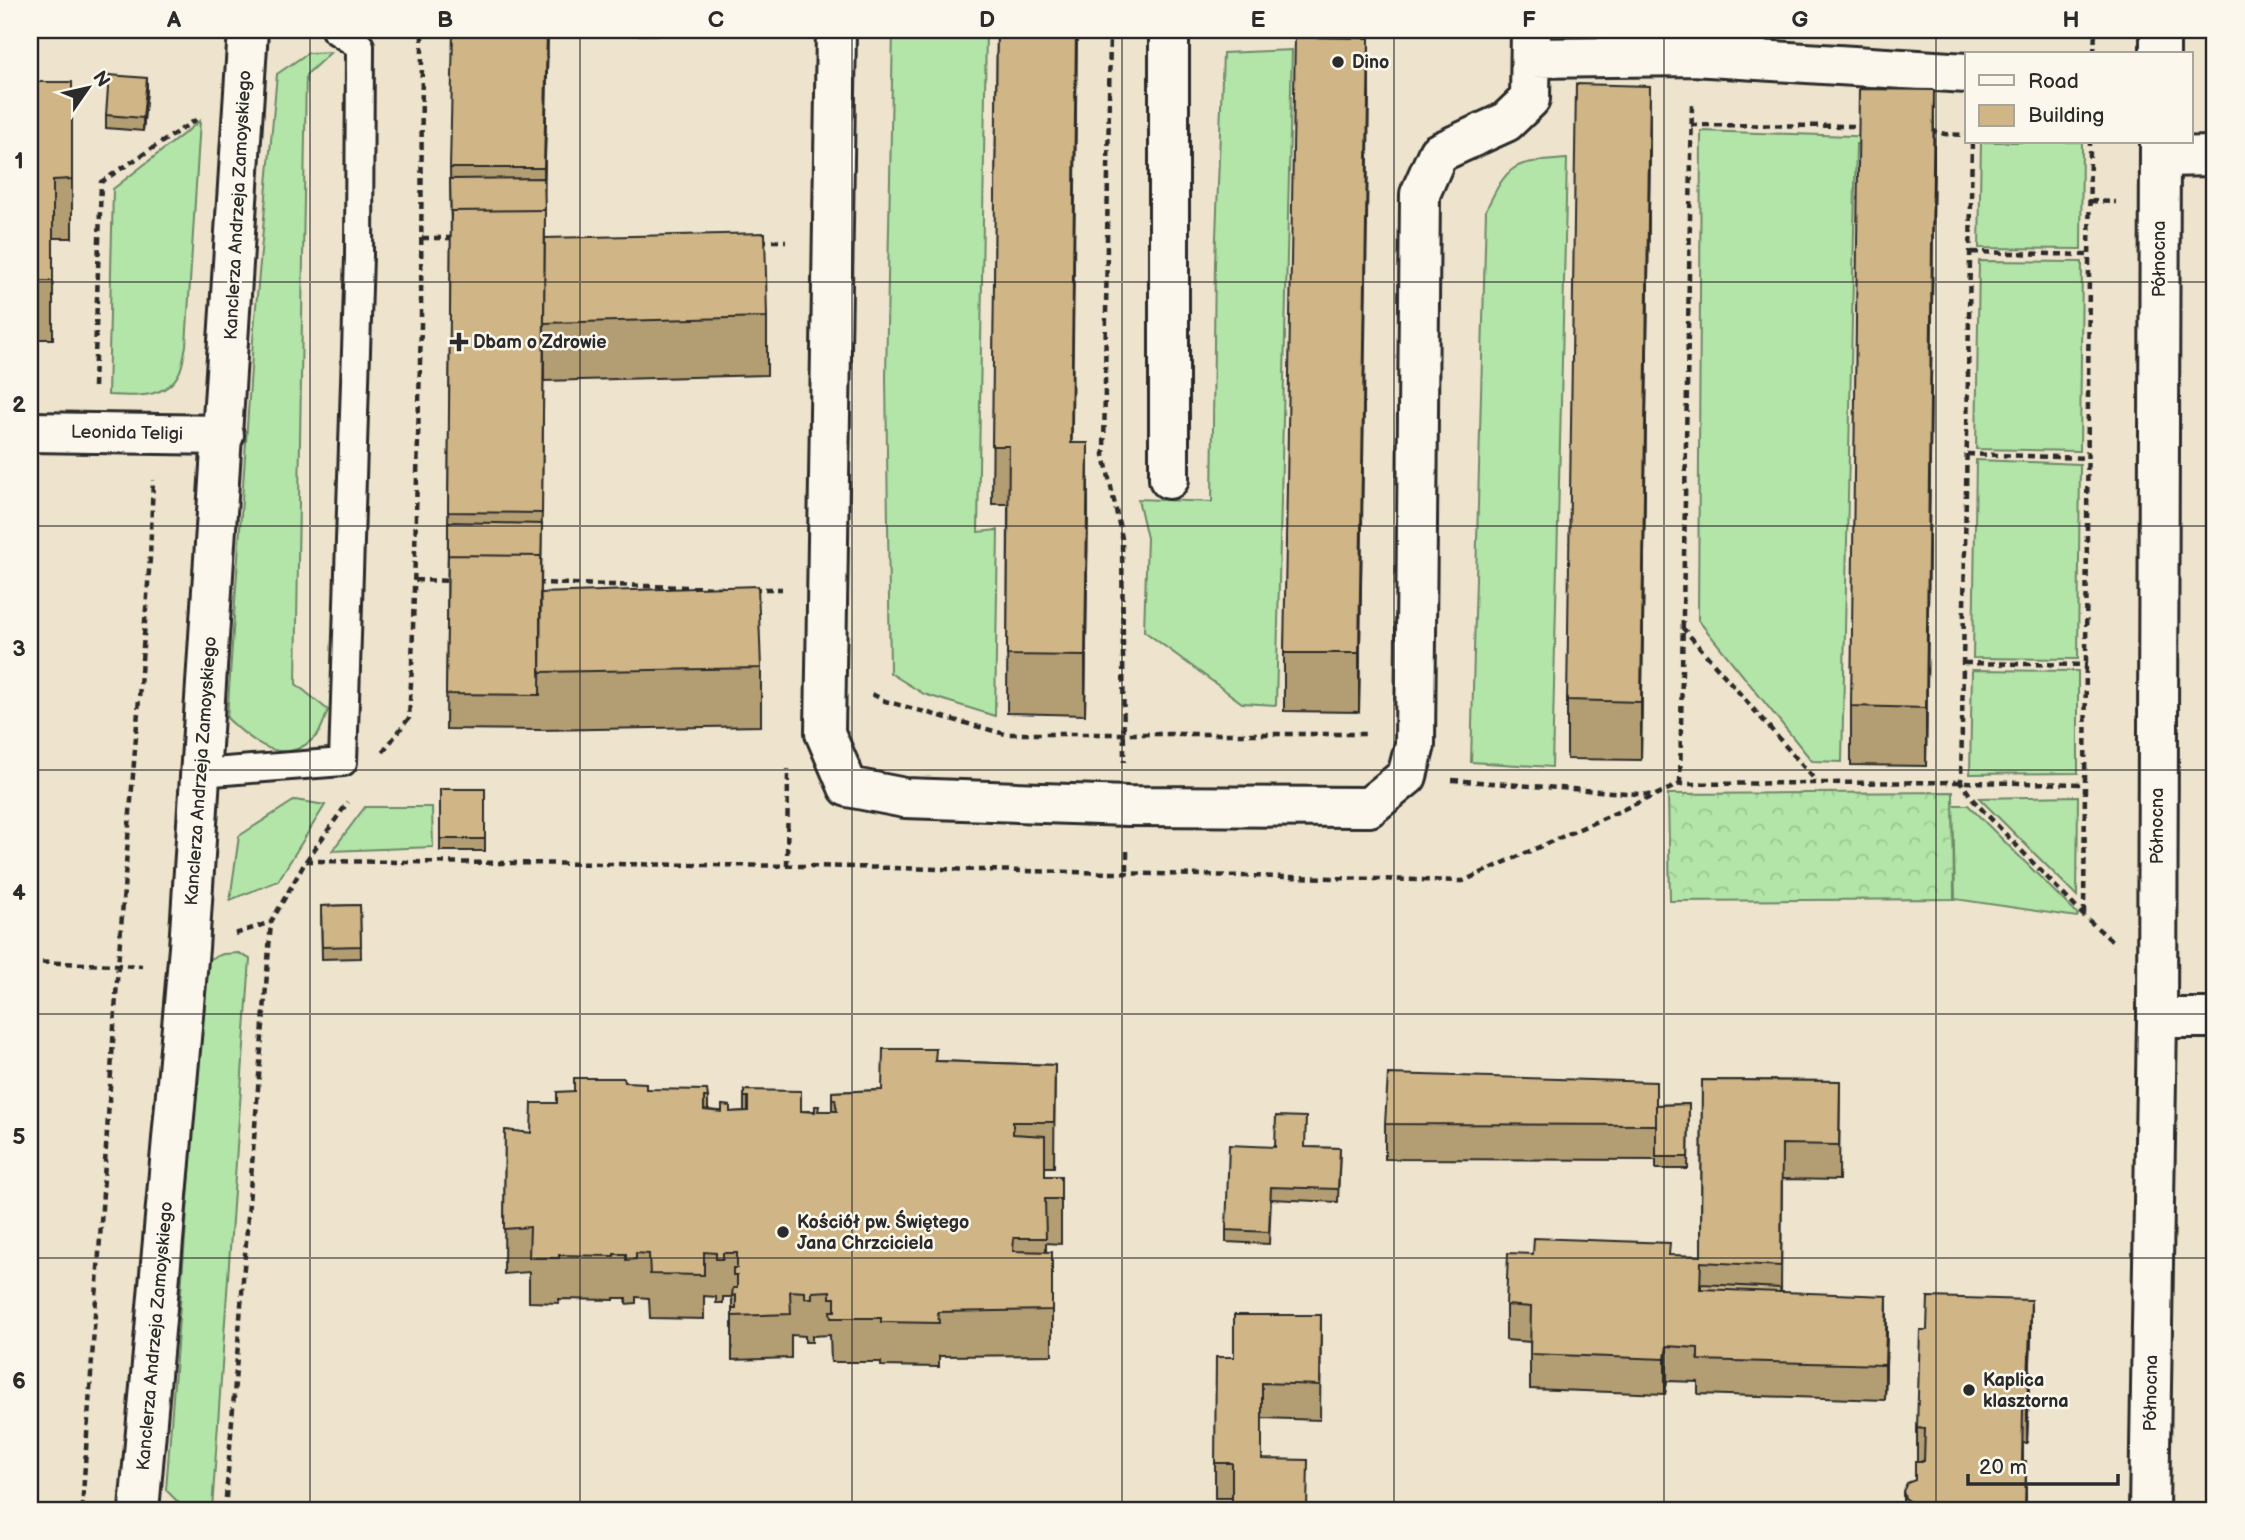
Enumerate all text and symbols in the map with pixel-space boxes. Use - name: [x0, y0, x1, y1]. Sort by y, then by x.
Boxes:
- text: A: [166, 6, 182, 34]
- text: B: [437, 6, 453, 34]
- text: C: [708, 6, 724, 34]
- text: D: [979, 6, 995, 34]
- text: E: [1251, 6, 1266, 34]
- text: F: [1522, 6, 1536, 34]
- text: G: [1792, 6, 1809, 34]
- text: H: [2062, 6, 2080, 34]
- north arrow: [52, 52, 122, 122]
- place label: Dino: [1352, 52, 1389, 73]
- legend: [1965, 52, 2192, 144]
- marker: Dino: [1330, 54, 1346, 70]
- text: N: [87, 67, 114, 92]
- text: Road: [2028, 69, 2079, 94]
- street label: Kanclerza Andrzeja Zamoyskiego: [220, 70, 256, 340]
- text: Building: [2028, 103, 2104, 128]
- text: 1: [14, 147, 24, 175]
- street label: Północna: [2149, 221, 2170, 297]
- place label: Dbam o Zdrowie: [473, 332, 607, 353]
- marker: Dbam o Zdrowie: [451, 334, 467, 350]
- text: 2: [12, 391, 26, 419]
- street label: Leonida Teligi: [71, 422, 183, 444]
- text: 3: [12, 635, 26, 663]
- street label: Kanclerza Andrzeja Zamoyskiego: [181, 636, 221, 906]
- street label: Północna: [2147, 788, 2168, 864]
- text: 4: [12, 879, 26, 907]
- text: 5: [12, 1123, 26, 1151]
- street label: Kanclerza Andrzeja Zamoyskiego: [133, 1201, 177, 1471]
- place label: Kościół pw. Świętego Jana Chrzciciela: [797, 1209, 969, 1254]
- marker: Kościół pw. Świętego Jana Chrzciciela: [775, 1224, 791, 1240]
- street label: Północna: [2140, 1354, 2162, 1432]
- text: 6: [12, 1367, 26, 1395]
- place label: Kaplica klasztorna: [1983, 1370, 2069, 1412]
- marker: Kaplica klasztorna: [1961, 1382, 1977, 1398]
- scale bar: [1968, 1442, 2119, 1486]
- text: 20 m: [1979, 1455, 2027, 1480]

